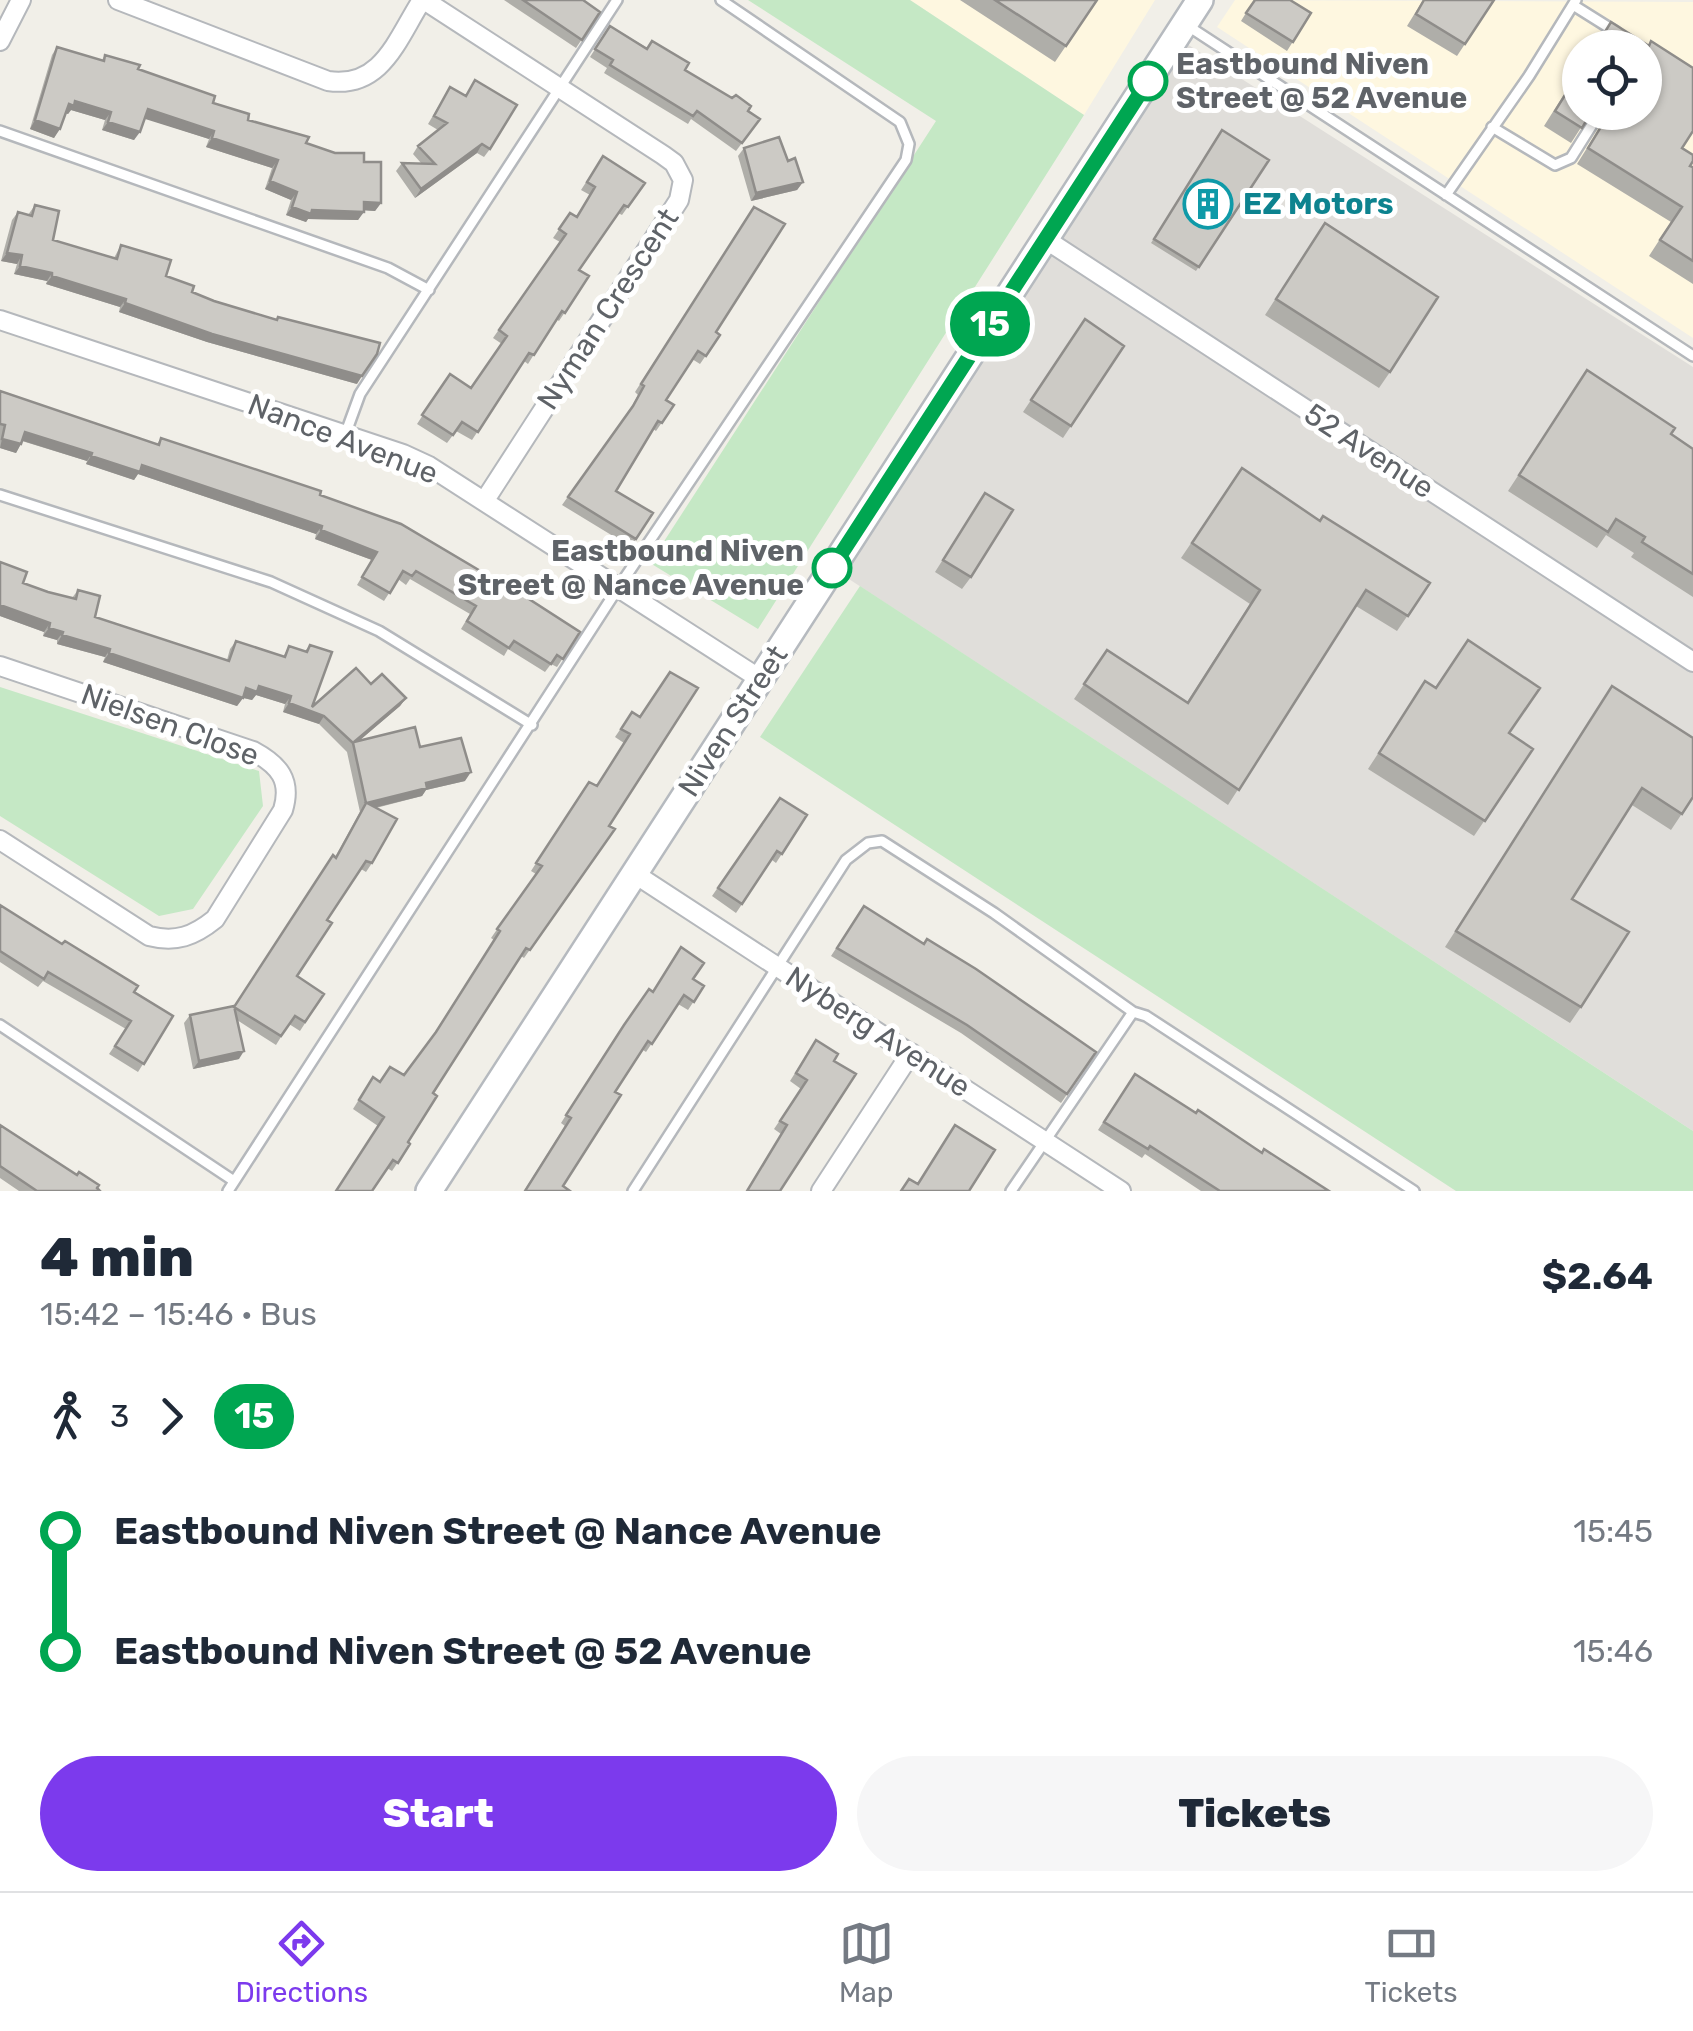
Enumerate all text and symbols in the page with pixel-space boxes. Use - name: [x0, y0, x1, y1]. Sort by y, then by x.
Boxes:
- map controls: [1562, 30, 1662, 130]
- button: locate: [1562, 30, 1662, 130]
- place label: Eastbound Niven Street @ 52 Avenue: [1176, 46, 1467, 116]
- marker: Eastbound Niven Street @ 52 Avenue: [1129, 62, 1167, 100]
- building icon: EZ Motors: [1182, 178, 1234, 230]
- place label: EZ Motors: [1243, 186, 1394, 222]
- street label: Nyman Crescent: [530, 202, 687, 416]
- line badge: 15: [945, 292, 1035, 356]
- text: 15: [970, 303, 1010, 345]
- street label: Nance Avenue: [243, 386, 443, 492]
- street label: 52 Avenue: [1298, 396, 1440, 506]
- place label: Eastbound Niven Street @ Nance Avenue: [457, 533, 804, 603]
- marker: Eastbound Niven Street @ Nance Avenue: [813, 549, 851, 587]
- street label: Niven Street: [671, 638, 795, 803]
- street label: Nielsen Close: [76, 676, 264, 774]
- street label: Nyberg Avenue: [779, 959, 977, 1105]
- text: 4 min: [40, 1225, 194, 1290]
- text: $2.64: [1542, 1253, 1653, 1299]
- text: 15:42 – 15:46 · Bus: [40, 1295, 317, 1333]
- icon: walk: [40, 1389, 95, 1444]
- icon: forward: [144, 1389, 199, 1444]
- text: 15: [234, 1395, 274, 1437]
- text: 3: [110, 1397, 129, 1435]
- text: Eastbound Niven Street @ Nance Avenue: [114, 1508, 882, 1554]
- text: 15:45: [1573, 1512, 1653, 1550]
- text: Eastbound Niven Street @ 52 Avenue: [114, 1628, 812, 1674]
- text: 15:46: [1573, 1632, 1653, 1670]
- button: Start: [40, 1756, 837, 1871]
- button: Tickets: [857, 1756, 1653, 1871]
- tab: Directions: [235, 1916, 368, 2009]
- tab: Map: [839, 1916, 894, 2009]
- tab: Tickets: [1365, 1916, 1458, 2009]

